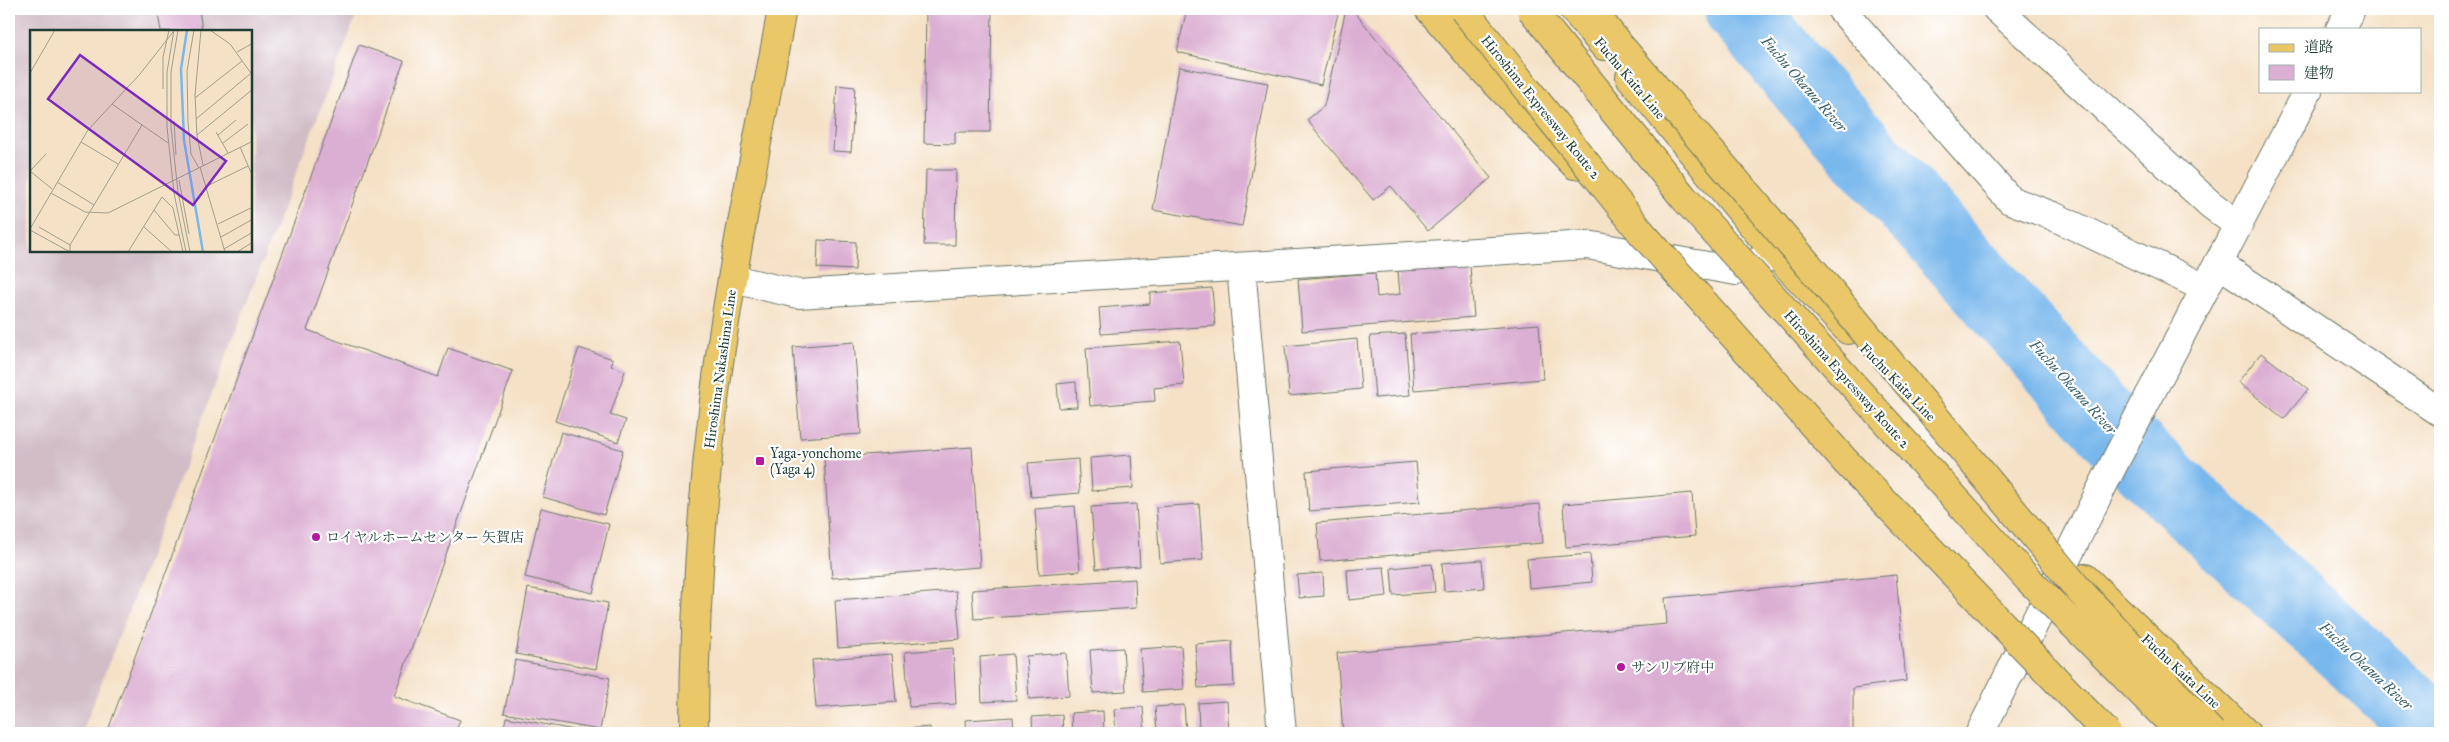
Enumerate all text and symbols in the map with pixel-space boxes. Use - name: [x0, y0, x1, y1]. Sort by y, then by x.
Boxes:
- legend: [2259, 28, 2422, 92]
- inset map: [30, 30, 252, 252]
- street label: Hiroshima Expressway Route 2: [1477, 32, 1604, 183]
- water label: Fuchu Okawa River: [1757, 32, 1851, 136]
- street label: Fuchu Kaita Line: [1590, 34, 1669, 123]
- text: 道路: [2304, 38, 2334, 56]
- text: 建物: [2304, 64, 2334, 82]
- street label: Hiroshima Nakashima Line: [701, 288, 740, 450]
- street label: Hiroshima Expressway Route 2: [1780, 307, 1913, 452]
- water label: Fuchu Okawa River: [2025, 335, 2121, 439]
- street label: Fuchu Kaita Line: [1856, 340, 1939, 425]
- place label: Yaga-yonchome (Yaga 4): [770, 445, 862, 479]
- marker: Yaga-yonchome (Yaga 4): [754, 455, 766, 467]
- place label: ロイヤルホームセンター 矢賀店: [326, 529, 524, 546]
- marker: ロイヤルホームセンター 矢賀店: [310, 531, 322, 543]
- water label: Fuchu Okawa River: [2315, 617, 2417, 714]
- street label: Fuchu Kaita Line: [2138, 630, 2224, 712]
- place label: サンリブ府中: [1631, 659, 1714, 676]
- marker: サンリブ府中: [1615, 661, 1627, 673]

